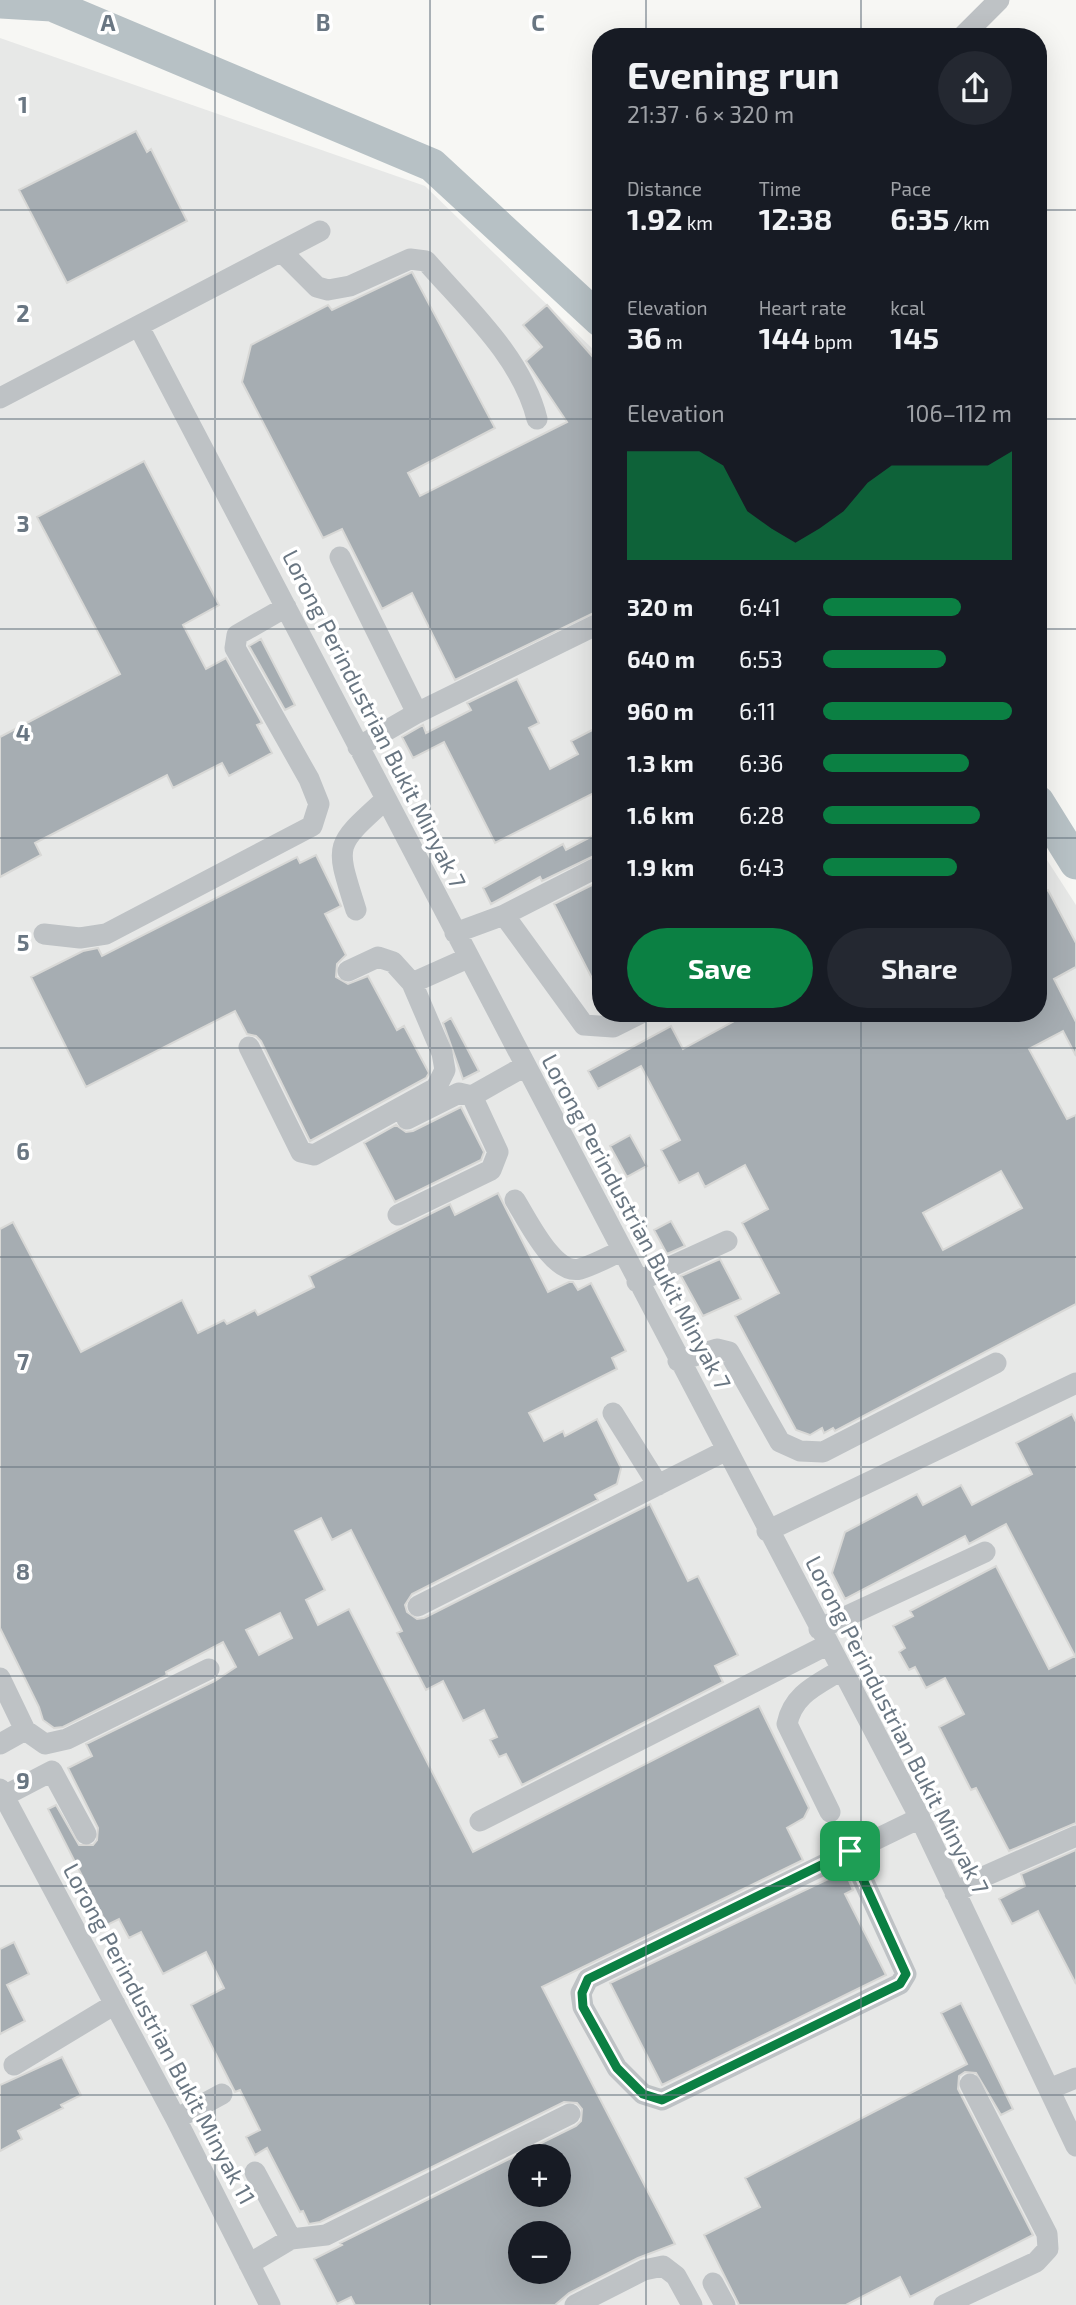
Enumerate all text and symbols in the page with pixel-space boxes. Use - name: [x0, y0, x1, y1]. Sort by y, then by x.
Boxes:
- text: A: [100, 8, 116, 36]
- text: B: [316, 8, 330, 36]
- text: C: [531, 8, 545, 36]
- text: Evening run: [627, 51, 840, 97]
- button: share: [938, 51, 1012, 125]
- text: 1: [18, 90, 28, 118]
- text: 21:37 · 6 × 320 m: [627, 100, 794, 128]
- text: Distance: [627, 177, 702, 200]
- text: Time: [759, 177, 801, 200]
- text: Pace: [890, 177, 931, 200]
- text: 1.92: [627, 200, 682, 236]
- text: 12:38: [759, 200, 832, 236]
- text: 6:35: [890, 200, 949, 236]
- text: km: [682, 211, 713, 234]
- text: /km: [949, 211, 990, 234]
- text: Elevation: [627, 296, 708, 319]
- text: Heart rate: [759, 296, 847, 319]
- text: kcal: [890, 296, 925, 319]
- text: 2: [16, 299, 30, 327]
- text: 36: [627, 319, 662, 355]
- text: 144: [759, 319, 810, 355]
- text: 145: [890, 319, 939, 355]
- text: m: [662, 330, 683, 353]
- text: bpm: [810, 330, 853, 353]
- text: Elevation: [627, 399, 725, 427]
- text: 106–112 m: [906, 399, 1012, 427]
- text: 3: [16, 509, 30, 537]
- street label: Lorong Perindustrian Bukit Minyak 7: [277, 545, 473, 893]
- text: 320 m: [627, 593, 693, 621]
- text: 6:41: [739, 593, 781, 621]
- text: 640 m: [627, 645, 695, 673]
- text: 6:53: [739, 645, 783, 673]
- text: 960 m: [627, 697, 694, 725]
- text: 6:11: [739, 697, 776, 725]
- text: 4: [16, 718, 30, 746]
- text: 1.3 km: [627, 749, 694, 777]
- text: 6:36: [739, 749, 784, 777]
- text: 1.6 km: [627, 801, 694, 829]
- text: 6:28: [739, 801, 784, 829]
- text: 1.9 km: [627, 853, 694, 881]
- text: 6:43: [739, 853, 785, 881]
- text: 5: [17, 928, 29, 956]
- button: Save: [627, 928, 813, 1008]
- button: Share: [827, 928, 1012, 1008]
- street label: Lorong Perindustrian Bukit Minyak 7: [536, 1049, 738, 1394]
- text: 6: [16, 1137, 30, 1165]
- text: 7: [17, 1347, 29, 1375]
- street label: Lorong Perindustrian Bukit Minyak 7: [800, 1551, 996, 1899]
- text: 8: [16, 1557, 30, 1585]
- text: 9: [16, 1766, 30, 1794]
- pin: [820, 1821, 880, 1881]
- icon: arrive: [831, 1832, 869, 1870]
- street label: Lorong Perindustrian Bukit Minyak 11: [58, 1858, 262, 2209]
- map controls: [508, 2144, 571, 2284]
- button: +: [508, 2144, 571, 2207]
- button: −: [508, 2221, 571, 2284]

